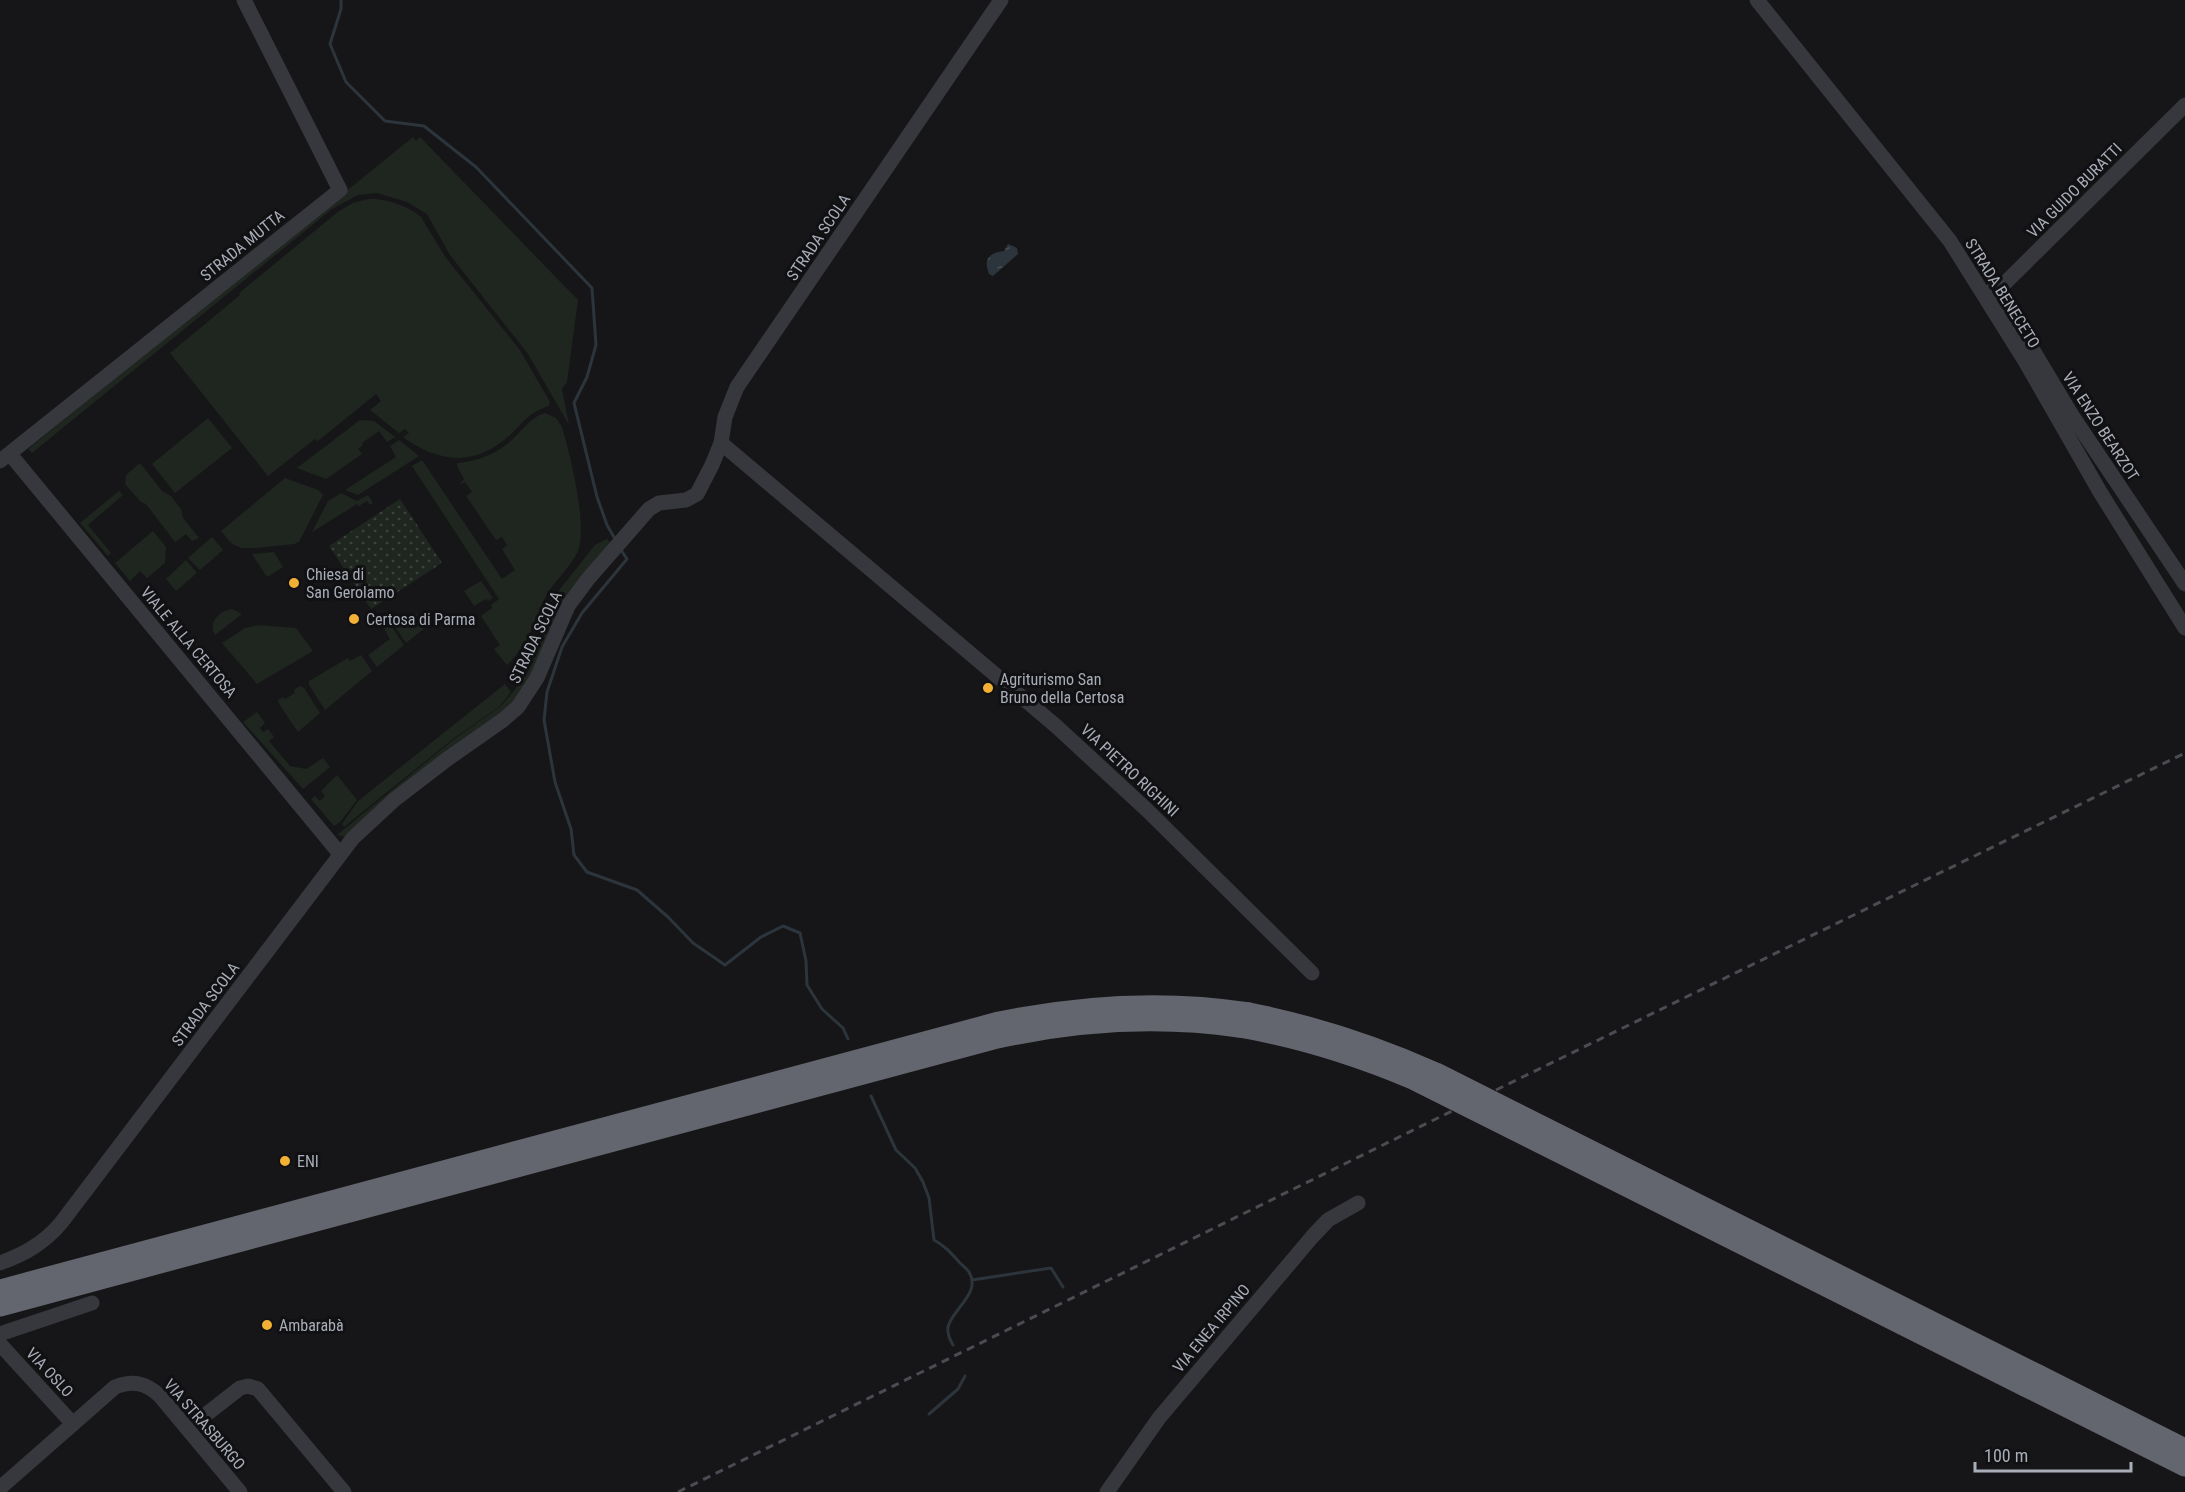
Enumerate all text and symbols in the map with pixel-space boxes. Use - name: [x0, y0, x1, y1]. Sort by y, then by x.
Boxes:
- street label: VIA GUIDO BURATTI: [2023, 139, 2126, 242]
- street label: STRADA SCOLA: [783, 190, 854, 284]
- street label: STRADA MUTTA: [196, 206, 288, 285]
- street label: STRADA BENECETO: [1961, 235, 2044, 352]
- street label: VIA ENZO BEARZOT: [2058, 368, 2143, 484]
- place label: Chiesa di San Gerolamo: [306, 565, 395, 602]
- marker: Chiesa di San Gerolamo: [287, 576, 301, 590]
- street label: VIALE ALLA CERTOSA: [137, 583, 241, 702]
- street label: STRADA SCOLA: [505, 588, 566, 686]
- place label: Certosa di Parma: [366, 610, 475, 629]
- marker: Certosa di Parma: [347, 612, 361, 626]
- place label: Agriturismo San Bruno della Certosa: [1000, 670, 1124, 707]
- marker: Agriturismo San Bruno della Certosa: [981, 681, 995, 695]
- street label: VIA PIETRO RIGHINI: [1077, 720, 1183, 821]
- street label: STRADA SCOLA: [168, 959, 243, 1050]
- place label: ENI: [297, 1152, 319, 1171]
- marker: ENI: [278, 1154, 292, 1168]
- street label: VIA ENEA IRPINO: [1169, 1280, 1254, 1376]
- place label: Ambarabà: [279, 1316, 344, 1335]
- marker: Ambarabà: [260, 1318, 274, 1332]
- street label: VIA OSLO: [22, 1344, 77, 1401]
- street label: VIA STRASBURGO: [160, 1375, 249, 1474]
- scale bar: [1975, 1435, 2131, 1473]
- text: 100 m: [1984, 1445, 2028, 1466]

